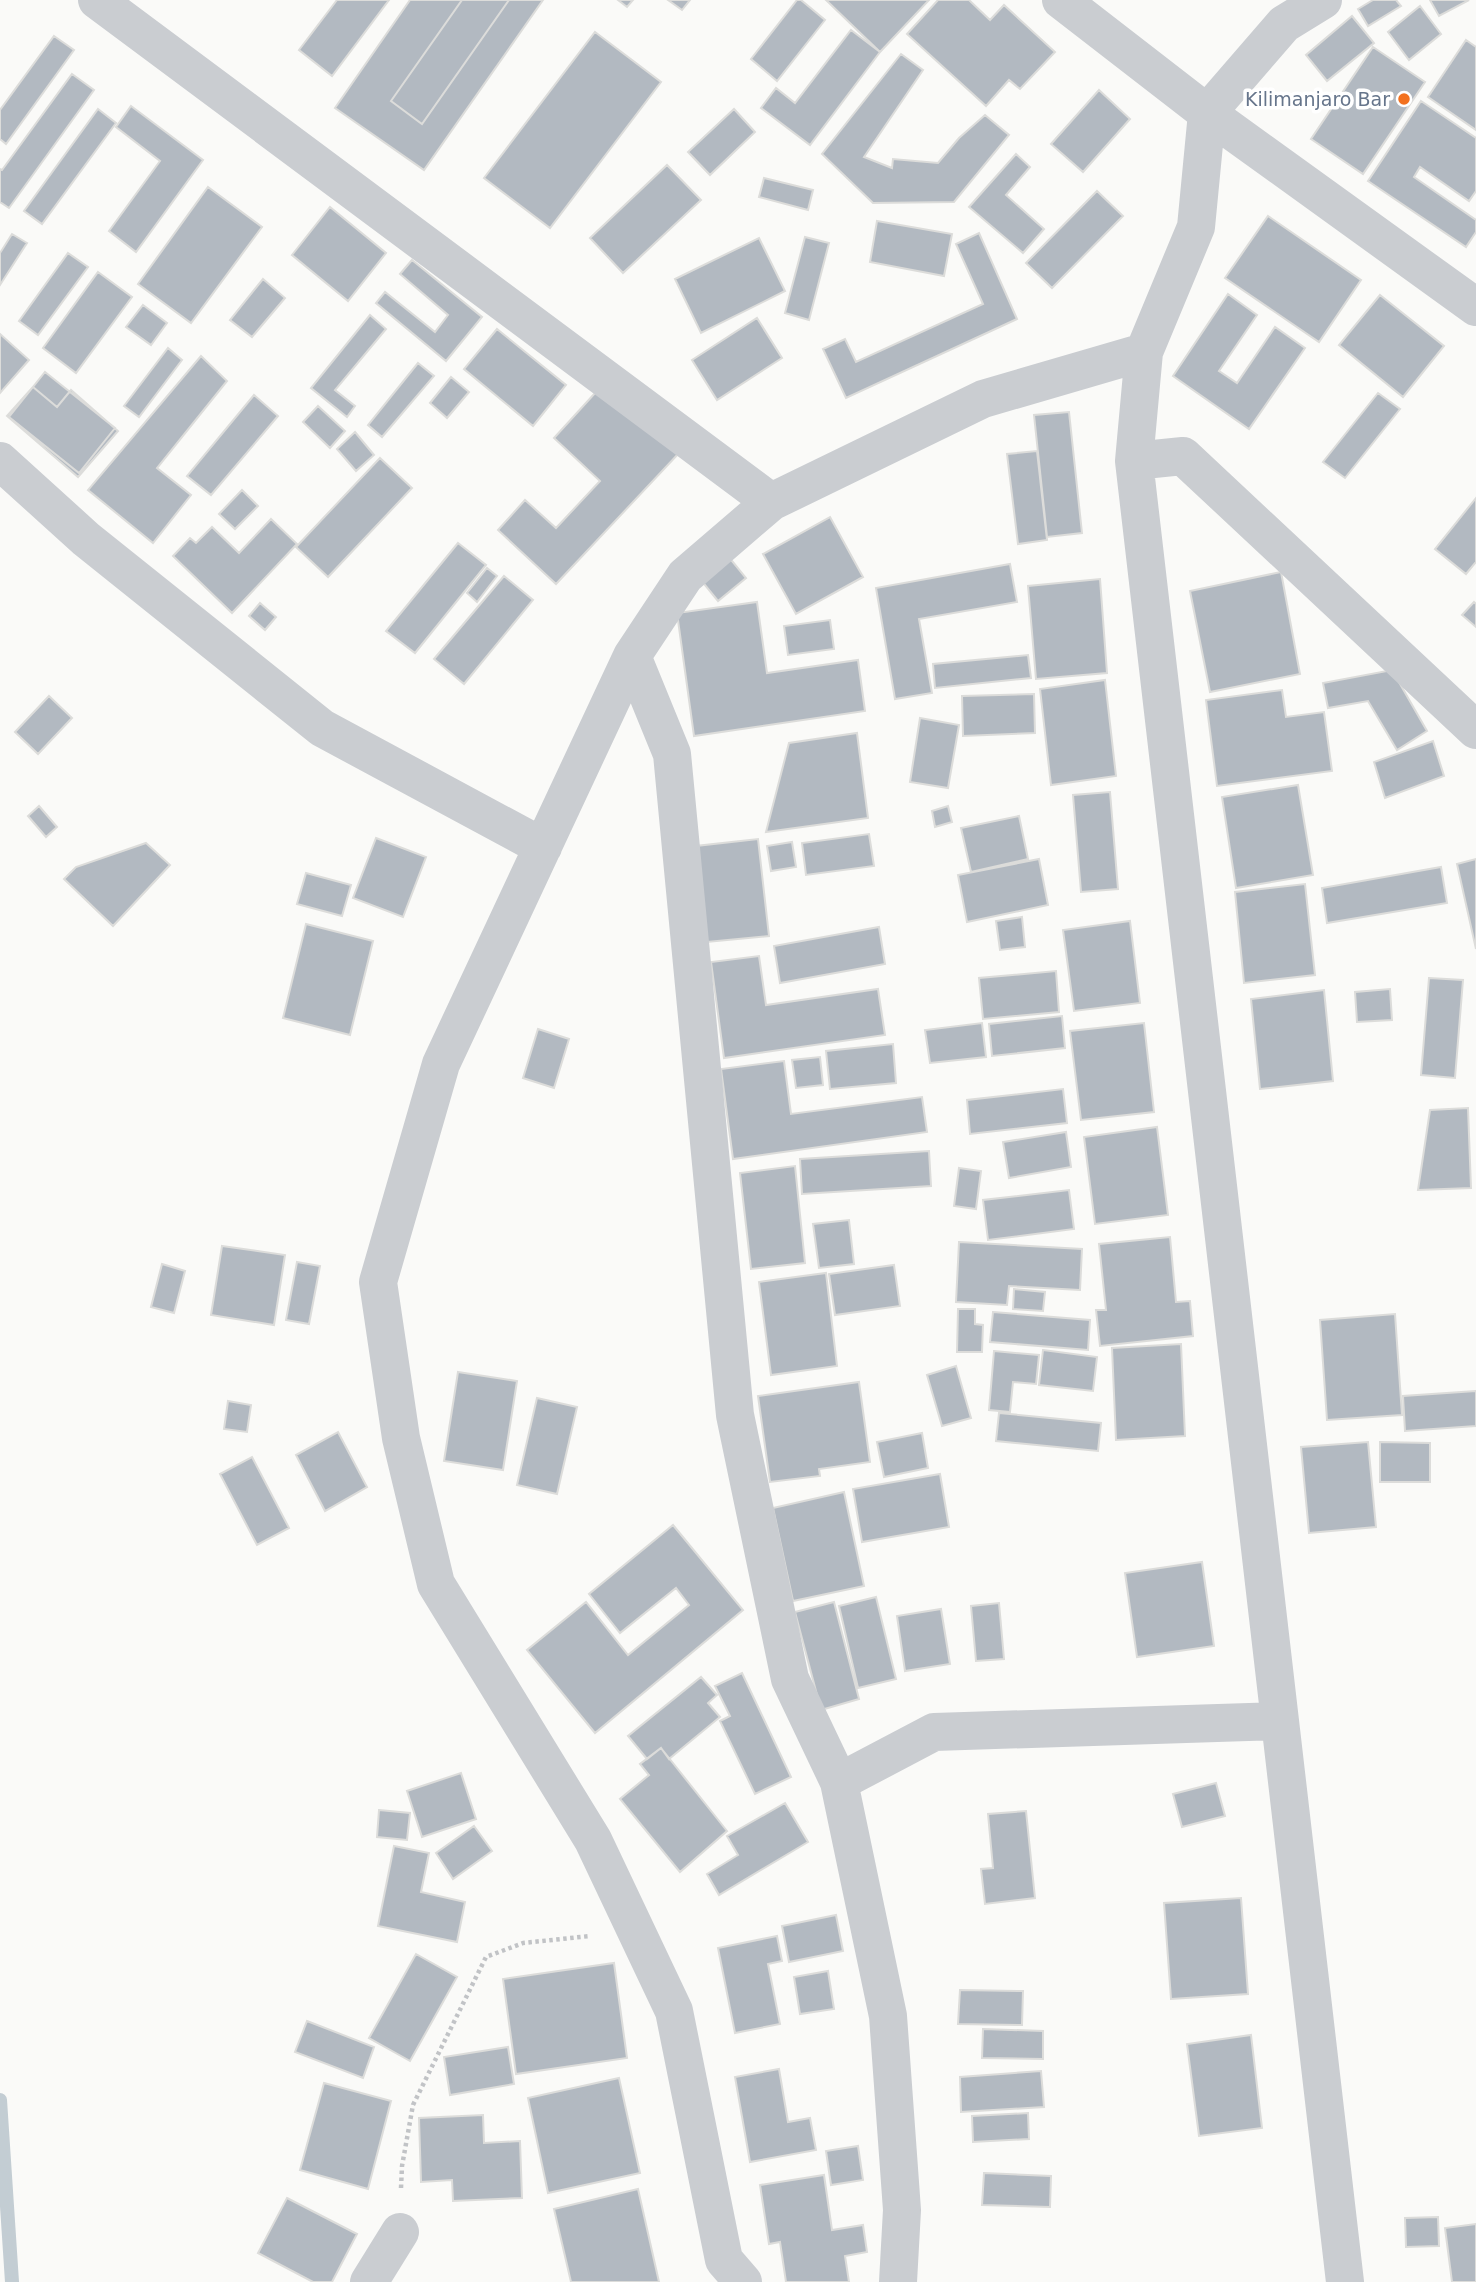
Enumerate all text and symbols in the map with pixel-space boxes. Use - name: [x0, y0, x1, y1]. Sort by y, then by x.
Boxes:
- place label: Kilimanjaro Bar: [1245, 88, 1390, 110]
- marker: Kilimanjaro Bar: [1396, 91, 1412, 107]

